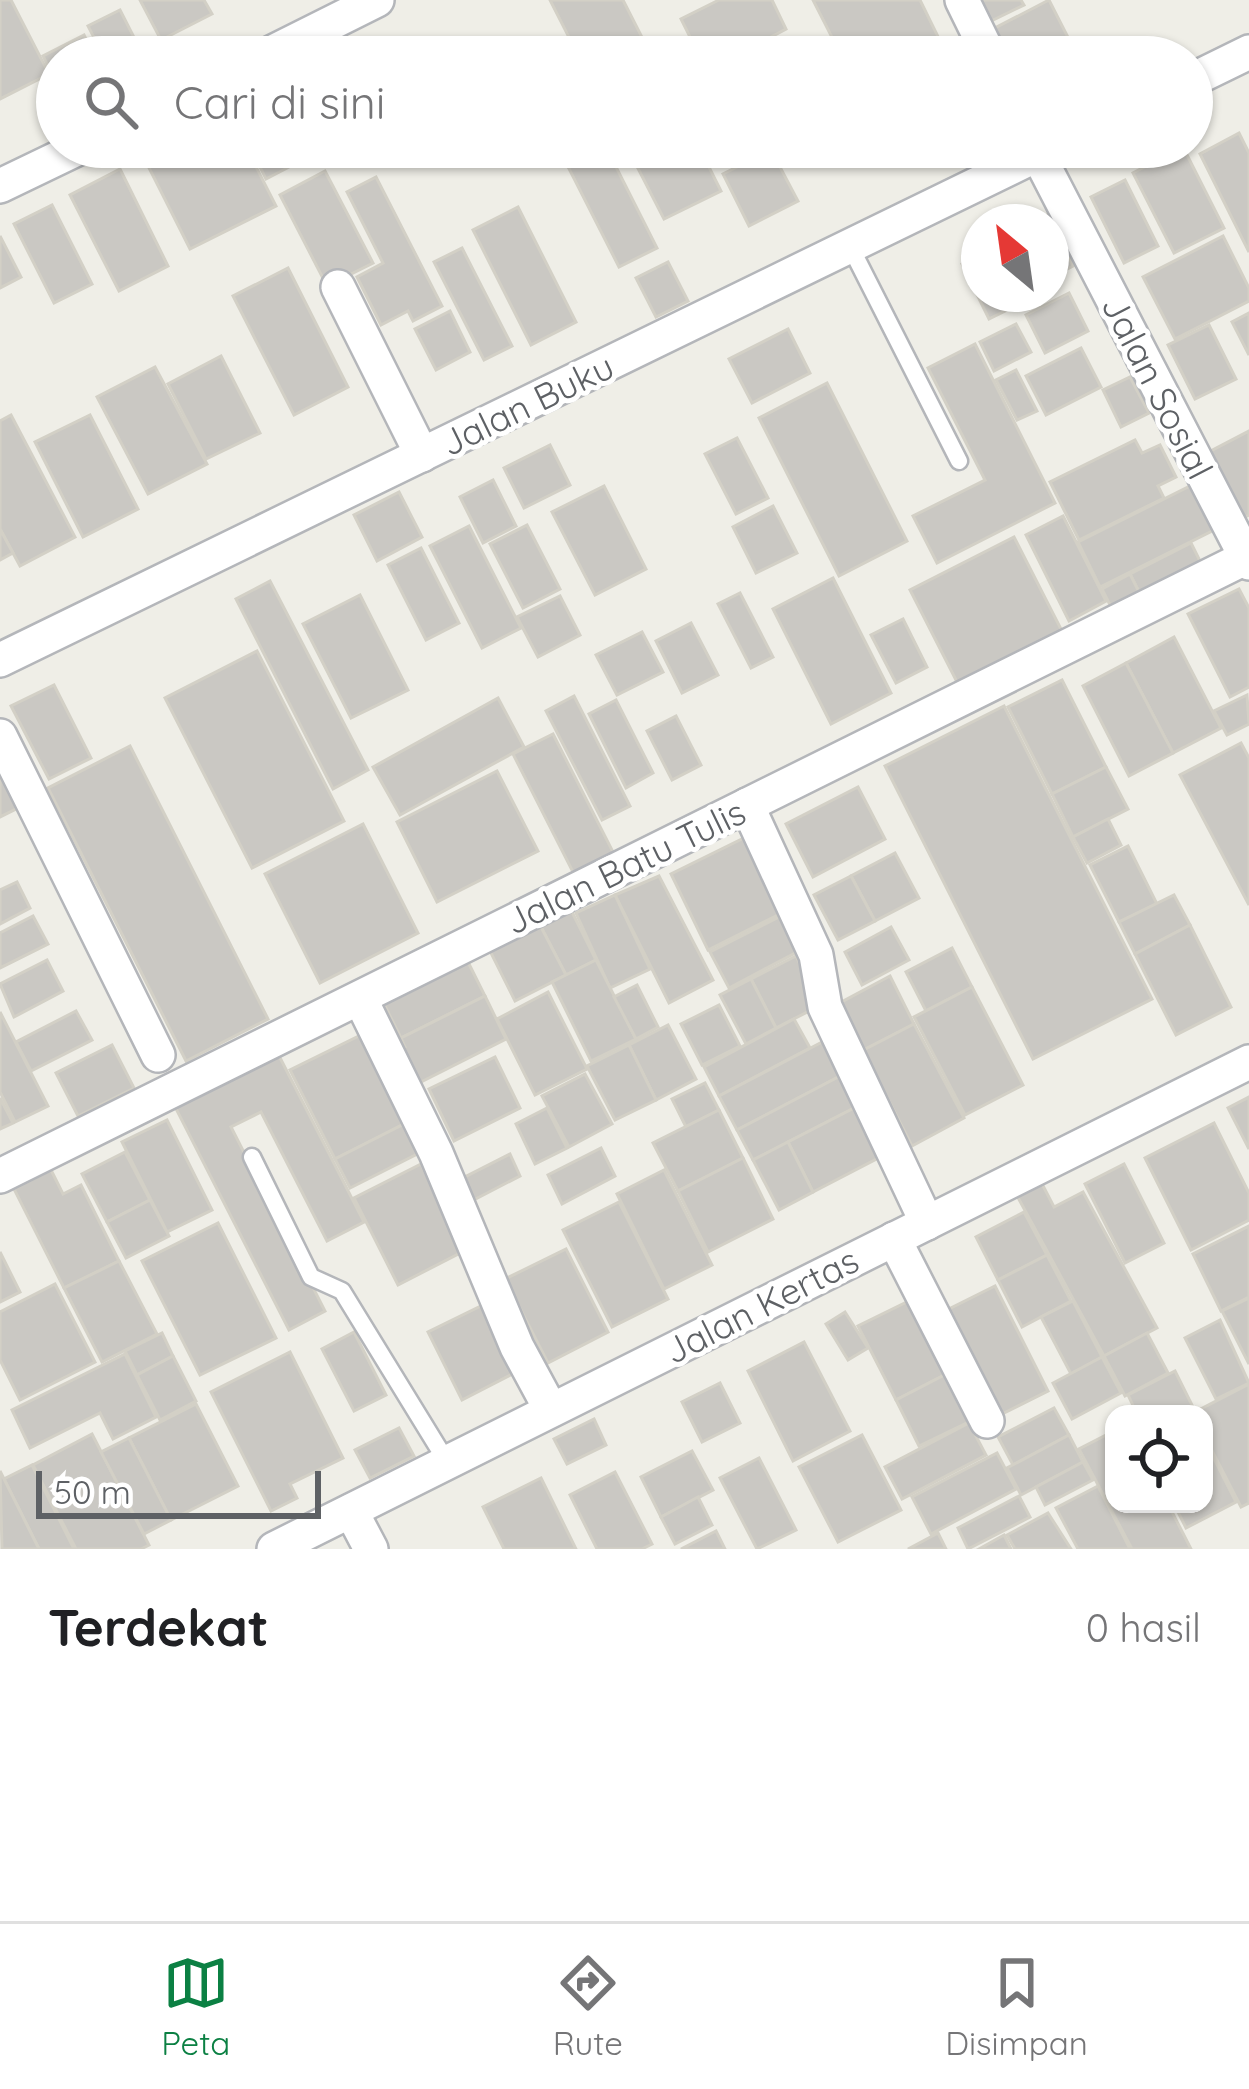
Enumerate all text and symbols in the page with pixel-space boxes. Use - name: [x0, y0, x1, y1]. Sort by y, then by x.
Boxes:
- search box: [36, 36, 1213, 168]
- icon: search: [78, 69, 144, 135]
- text: Cari di sini: [174, 74, 385, 130]
- north arrow: [961, 204, 1069, 312]
- street label: Jalan Sosial: [1093, 288, 1223, 486]
- street label: Jalan Buku: [433, 343, 621, 465]
- street label: Jalan Batu Tulis: [498, 788, 752, 944]
- street label: Jalan Kertas: [656, 1237, 866, 1373]
- map controls: [1105, 1405, 1213, 1513]
- button: locate: [1105, 1405, 1213, 1513]
- scale bar: [36, 1465, 321, 1518]
- text: 50 m: [54, 1471, 131, 1512]
- text: Terdekat: [48, 1595, 269, 1659]
- text: 0 hasil: [1086, 1603, 1201, 1652]
- tab: Peta: [161, 1950, 230, 2063]
- tab: Rute: [553, 1950, 623, 2063]
- tab: Disimpan: [945, 1950, 1088, 2063]

